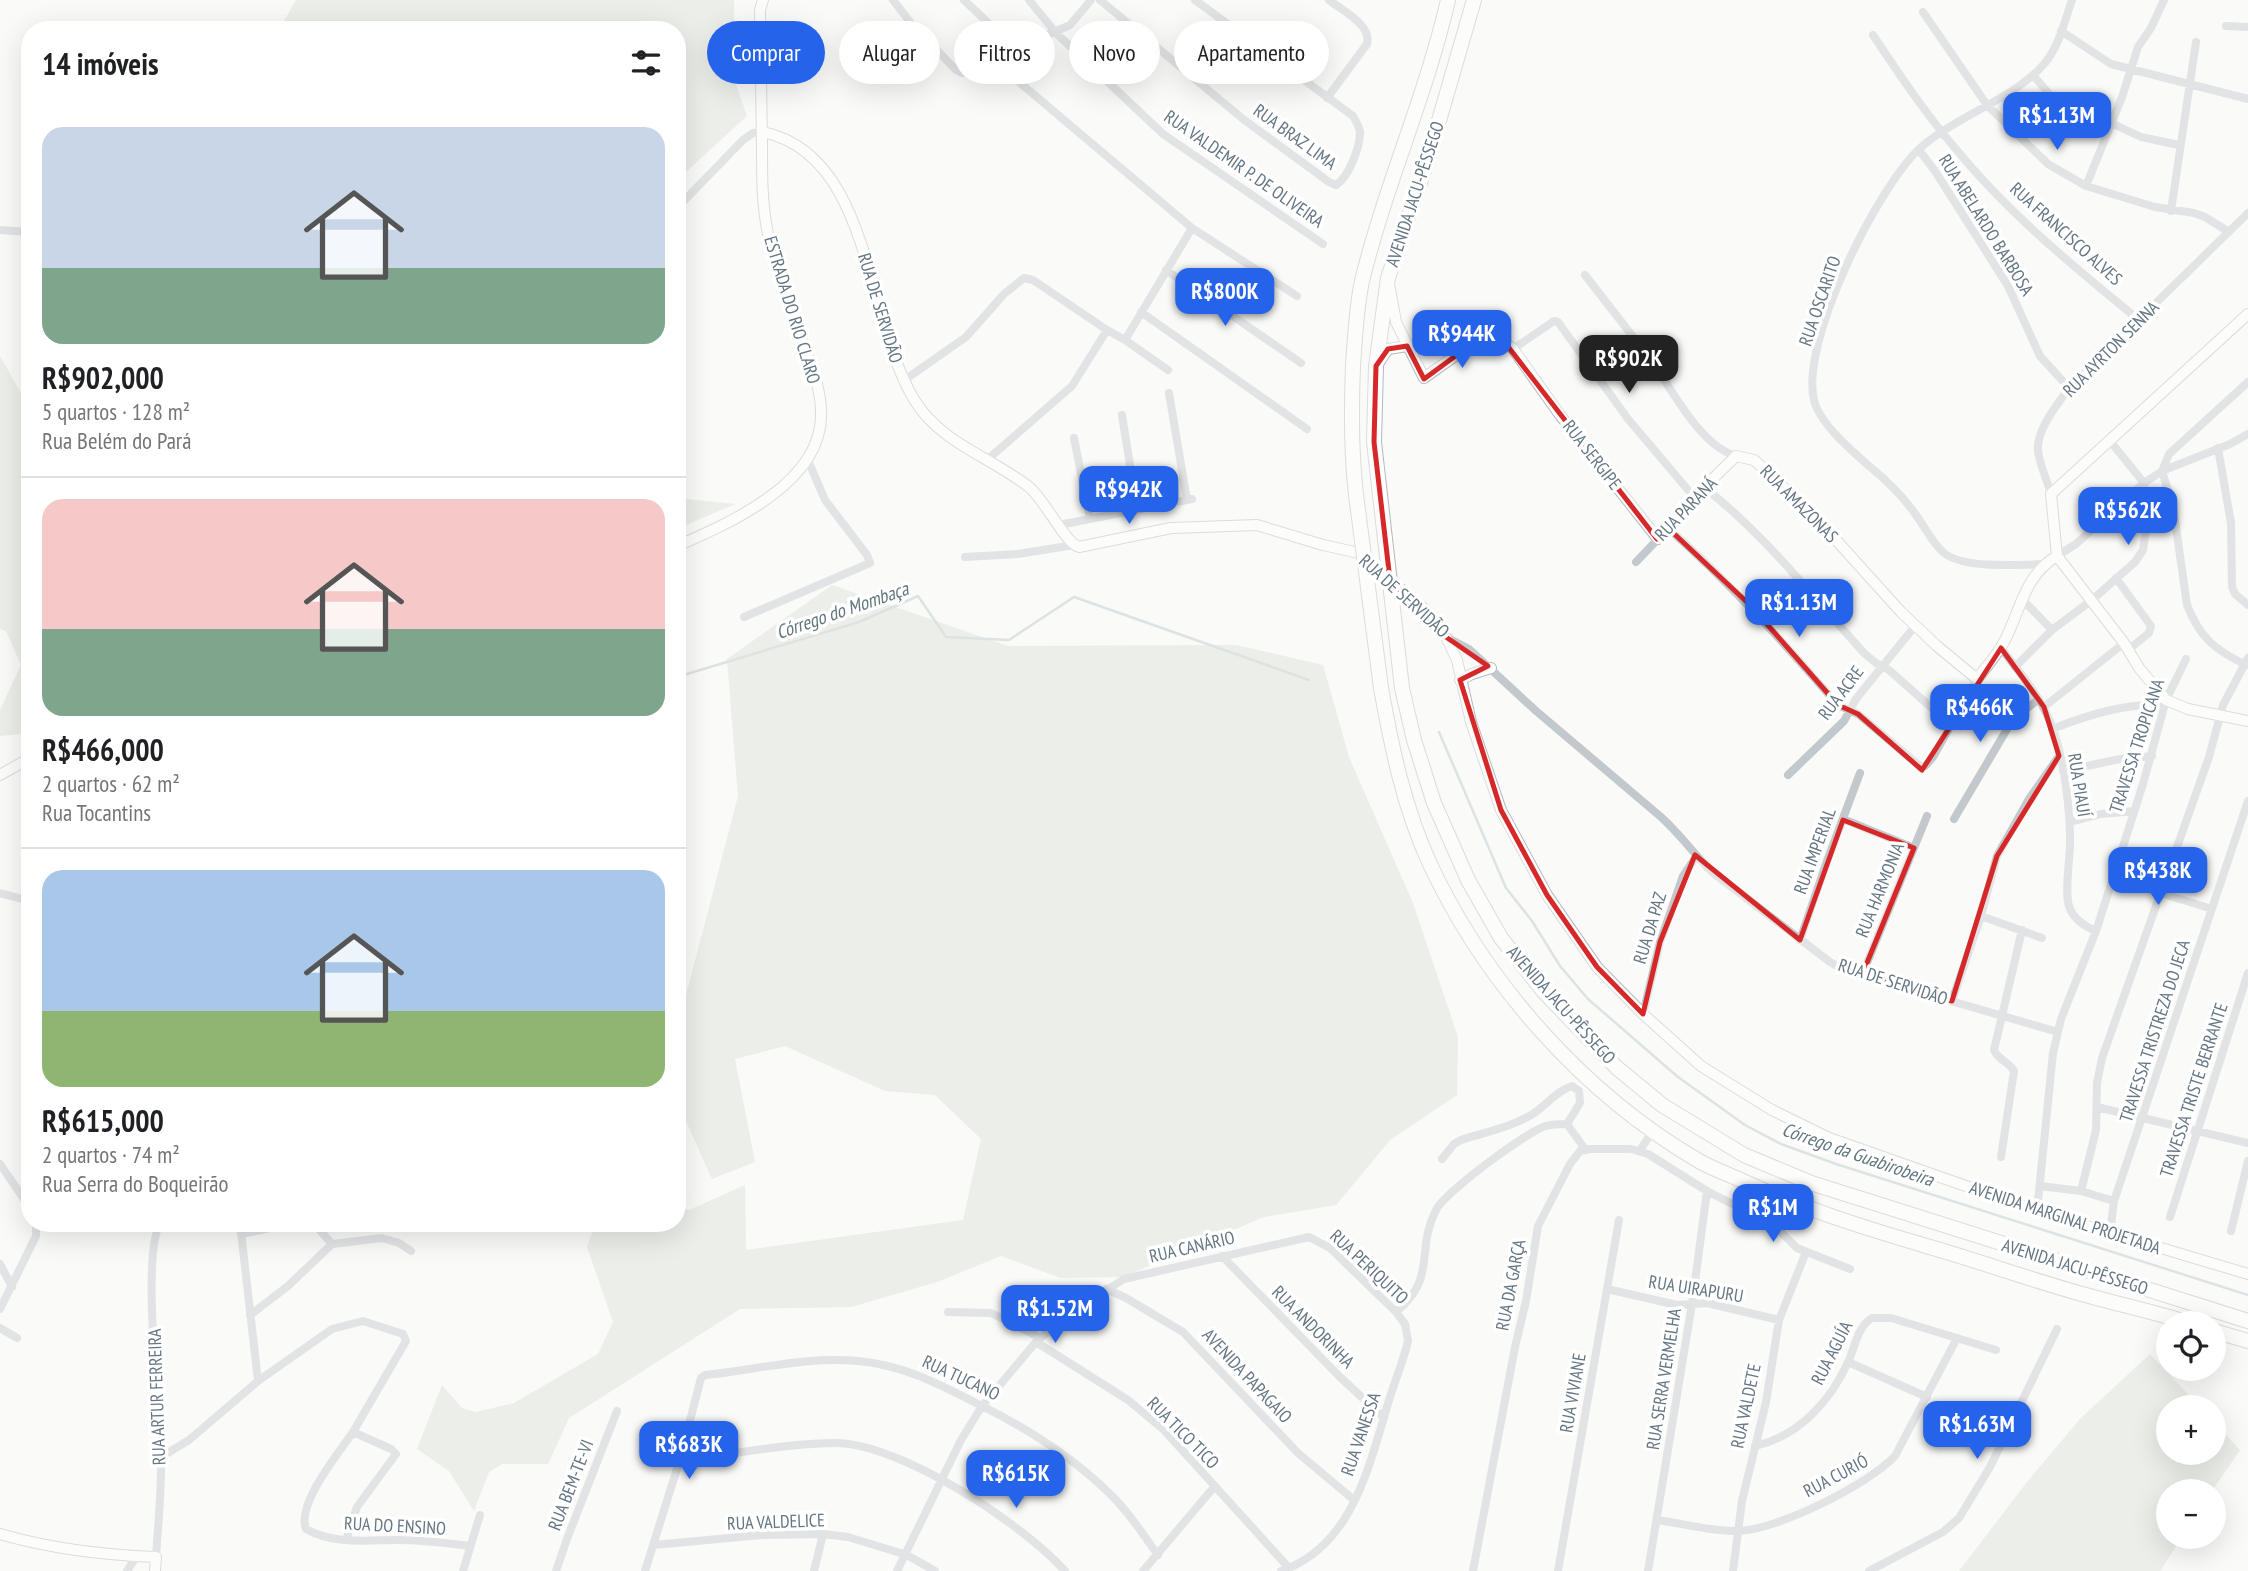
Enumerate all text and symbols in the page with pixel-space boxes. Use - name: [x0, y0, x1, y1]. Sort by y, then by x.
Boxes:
- chip: Comprar: [707, 21, 825, 84]
- chip: Alugar: [839, 21, 940, 84]
- chip: Filtros: [954, 21, 1055, 84]
- chip: Novo: [1069, 21, 1160, 84]
- chip: Apartamento: [1174, 21, 1329, 84]
- text: 14 imóveis: [42, 44, 158, 83]
- icon: filters: [627, 44, 665, 82]
- pin: R$1.13M: [1992, 92, 2122, 152]
- street label: RUA BRAZ LIMA: [1249, 99, 1342, 175]
- text: R$1.13M: [2019, 100, 2095, 129]
- street label: RUA VALDEMIR P. DE OLIVEIRA: [1160, 105, 1329, 233]
- street label: AVENIDA JACU-PÊSSEGO: [1380, 118, 1449, 269]
- street label: RUA ABELARDO BARBOSA: [1934, 150, 2039, 300]
- icon: home: [291, 172, 417, 298]
- street label: RUA FRANCISCO ALVES: [2005, 177, 2127, 290]
- street label: ESTRADA DO RIO CLARO: [759, 233, 826, 387]
- street label: RUA DE SERVIDÃO: [853, 250, 908, 366]
- street label: RUA OSCARITO: [1793, 253, 1846, 349]
- pin: R$800K: [1168, 268, 1282, 328]
- text: R$800K: [1191, 276, 1259, 305]
- street label: RUA AYRTON SENNA: [2058, 295, 2164, 402]
- pin: R$944K: [1405, 310, 1519, 370]
- text: R$944K: [1428, 318, 1496, 347]
- pin: R$902K: [1572, 336, 1686, 395]
- text: R$902K: [1595, 343, 1663, 372]
- text: R$902,000: [42, 358, 164, 397]
- text: 5 quartos · 128 m²: [42, 397, 190, 426]
- street label: RUA SERGIPE: [1558, 415, 1627, 494]
- text: Rua Belém do Pará: [42, 426, 191, 455]
- street label: RUA AMAZONAS: [1756, 460, 1843, 548]
- pin: R$942K: [1072, 466, 1186, 526]
- street label: RUA PARANÁ: [1649, 471, 1722, 546]
- text: R$942K: [1095, 474, 1163, 503]
- pin: R$562K: [2071, 488, 2185, 547]
- text: R$562K: [2094, 495, 2162, 524]
- icon: home: [291, 544, 417, 670]
- street label: RUA DE SERVIDÃO: [1354, 549, 1454, 642]
- water label: Córrego do Mombaça: [773, 576, 913, 644]
- pin: R$1.13M: [1734, 580, 1864, 639]
- text: R$1.13M: [1761, 587, 1837, 616]
- street label: RUA ACRE: [1813, 661, 1868, 724]
- street label: TRAVESSA TROPICANA: [2104, 675, 2169, 816]
- pin: R$466K: [1923, 684, 2037, 744]
- text: R$466K: [1946, 692, 2014, 721]
- text: R$466,000: [42, 730, 164, 769]
- street label: RUA PIAUÍ: [2063, 751, 2096, 819]
- text: 2 quartos · 62 m²: [42, 769, 180, 798]
- text: Rua Tocantins: [42, 798, 151, 827]
- street label: RUA IMPERIAL: [1788, 804, 1841, 897]
- street label: RUA HARMONIA: [1850, 839, 1909, 941]
- pin: R$438K: [2101, 848, 2215, 907]
- text: R$438K: [2124, 855, 2192, 884]
- street label: RUA DA PAZ: [1628, 889, 1671, 967]
- icon: home: [291, 915, 417, 1041]
- street label: TRAVESSA TRISTREZA DO JECA: [2114, 936, 2195, 1125]
- street label: AVENIDA JACU-PÊSSEGO: [1502, 941, 1621, 1069]
- street label: RUA DE SERVIDÃO: [1836, 953, 1951, 1010]
- street label: TRAVESSA TRISTE BERRANTE: [2154, 1000, 2233, 1180]
- text: R$615,000: [42, 1101, 164, 1140]
- water label: Córrego da Guabirobeira: [1779, 1117, 1938, 1192]
- text: 2 quartos · 74 m²: [42, 1140, 180, 1169]
- text: Rua Serra do Boqueirão: [42, 1169, 229, 1198]
- street label: AVENIDA MARGINAL PROJETADA: [1967, 1176, 2164, 1259]
- pin: R$1M: [1732, 1184, 1814, 1244]
- text: R$1M: [1749, 1192, 1797, 1221]
- street label: RUA PERIQUITO: [1325, 1224, 1414, 1309]
- street label: RUA CANÁRIO: [1147, 1225, 1237, 1268]
- street label: AVENIDA JACU-PÊSSEGO: [1999, 1233, 2151, 1300]
- street label: RUA DA GARÇA: [1490, 1237, 1531, 1332]
- street label: RUA UIRAPURU: [1647, 1270, 1745, 1307]
- street label: RUA ANDORINHA: [1267, 1281, 1360, 1373]
- pin: R$1.52M: [990, 1286, 1120, 1345]
- text: R$1.52M: [1017, 1293, 1093, 1322]
- street label: RUA SERRA VERMELHA: [1641, 1306, 1686, 1451]
- map controls: [2156, 1311, 2226, 1549]
- button: locate: [2156, 1311, 2226, 1381]
- street label: RUA AGUÍA: [1806, 1317, 1858, 1388]
- street label: AVENIDA PAPAGAIO: [1198, 1324, 1297, 1428]
- street label: RUA ARTUR FERREIRA: [143, 1328, 170, 1466]
- street label: RUA TUCANO: [919, 1350, 1004, 1405]
- street label: RUA VIVIANE: [1554, 1351, 1591, 1434]
- street label: RUA VALDETE: [1725, 1361, 1766, 1450]
- street label: RUA VANESSA: [1336, 1389, 1386, 1479]
- street label: RUA TICO TICO: [1142, 1392, 1224, 1474]
- button: +: [2156, 1395, 2226, 1465]
- pin: R$1.63M: [1912, 1402, 2042, 1461]
- text: R$1.63M: [1939, 1409, 2015, 1438]
- pin: R$683K: [632, 1422, 746, 1481]
- text: R$683K: [655, 1429, 723, 1458]
- street label: RUA BEM-TE-VI: [543, 1436, 598, 1534]
- street label: RUA CURIÓ: [1799, 1449, 1872, 1502]
- pin: R$615K: [959, 1450, 1073, 1510]
- text: R$615K: [982, 1458, 1050, 1487]
- button: −: [2156, 1479, 2226, 1549]
- street label: RUA VALDELICE: [727, 1508, 825, 1535]
- street label: RUA DO ENSINO: [344, 1511, 447, 1540]

